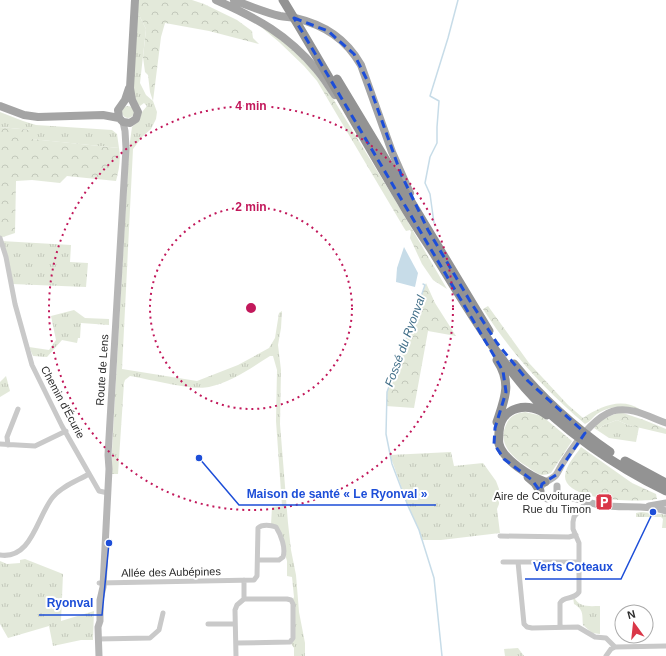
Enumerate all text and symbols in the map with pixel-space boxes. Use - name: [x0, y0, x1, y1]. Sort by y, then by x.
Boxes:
- text: 4 min: [235, 99, 267, 113]
- text: 2 min: [235, 200, 267, 214]
- water label: Fossé du Ryonval: [382, 293, 428, 389]
- centre of rings: [244, 301, 258, 315]
- street label: Route de Lens: [94, 333, 111, 406]
- street label: Chemin d'Écurie: [39, 364, 87, 440]
- callout: Maison de santé « Le Ryonval »: [239, 481, 436, 505]
- text: Maison de santé « Le Ryonval »: [247, 487, 428, 501]
- place label: Aire de Covoiturage Rue du Timon: [494, 490, 591, 515]
- parking icon: Aire de Covoiturage Rue du Timon: [594, 492, 614, 512]
- callout: Verts Coteaux: [525, 555, 621, 579]
- text: Verts Coteaux: [533, 560, 613, 574]
- street label: Allée des Aubépines: [121, 565, 221, 579]
- callout: Ryonval: [39, 591, 102, 615]
- text: Ryonval: [47, 596, 93, 610]
- north arrow: [614, 604, 654, 644]
- text: N: [626, 608, 637, 621]

